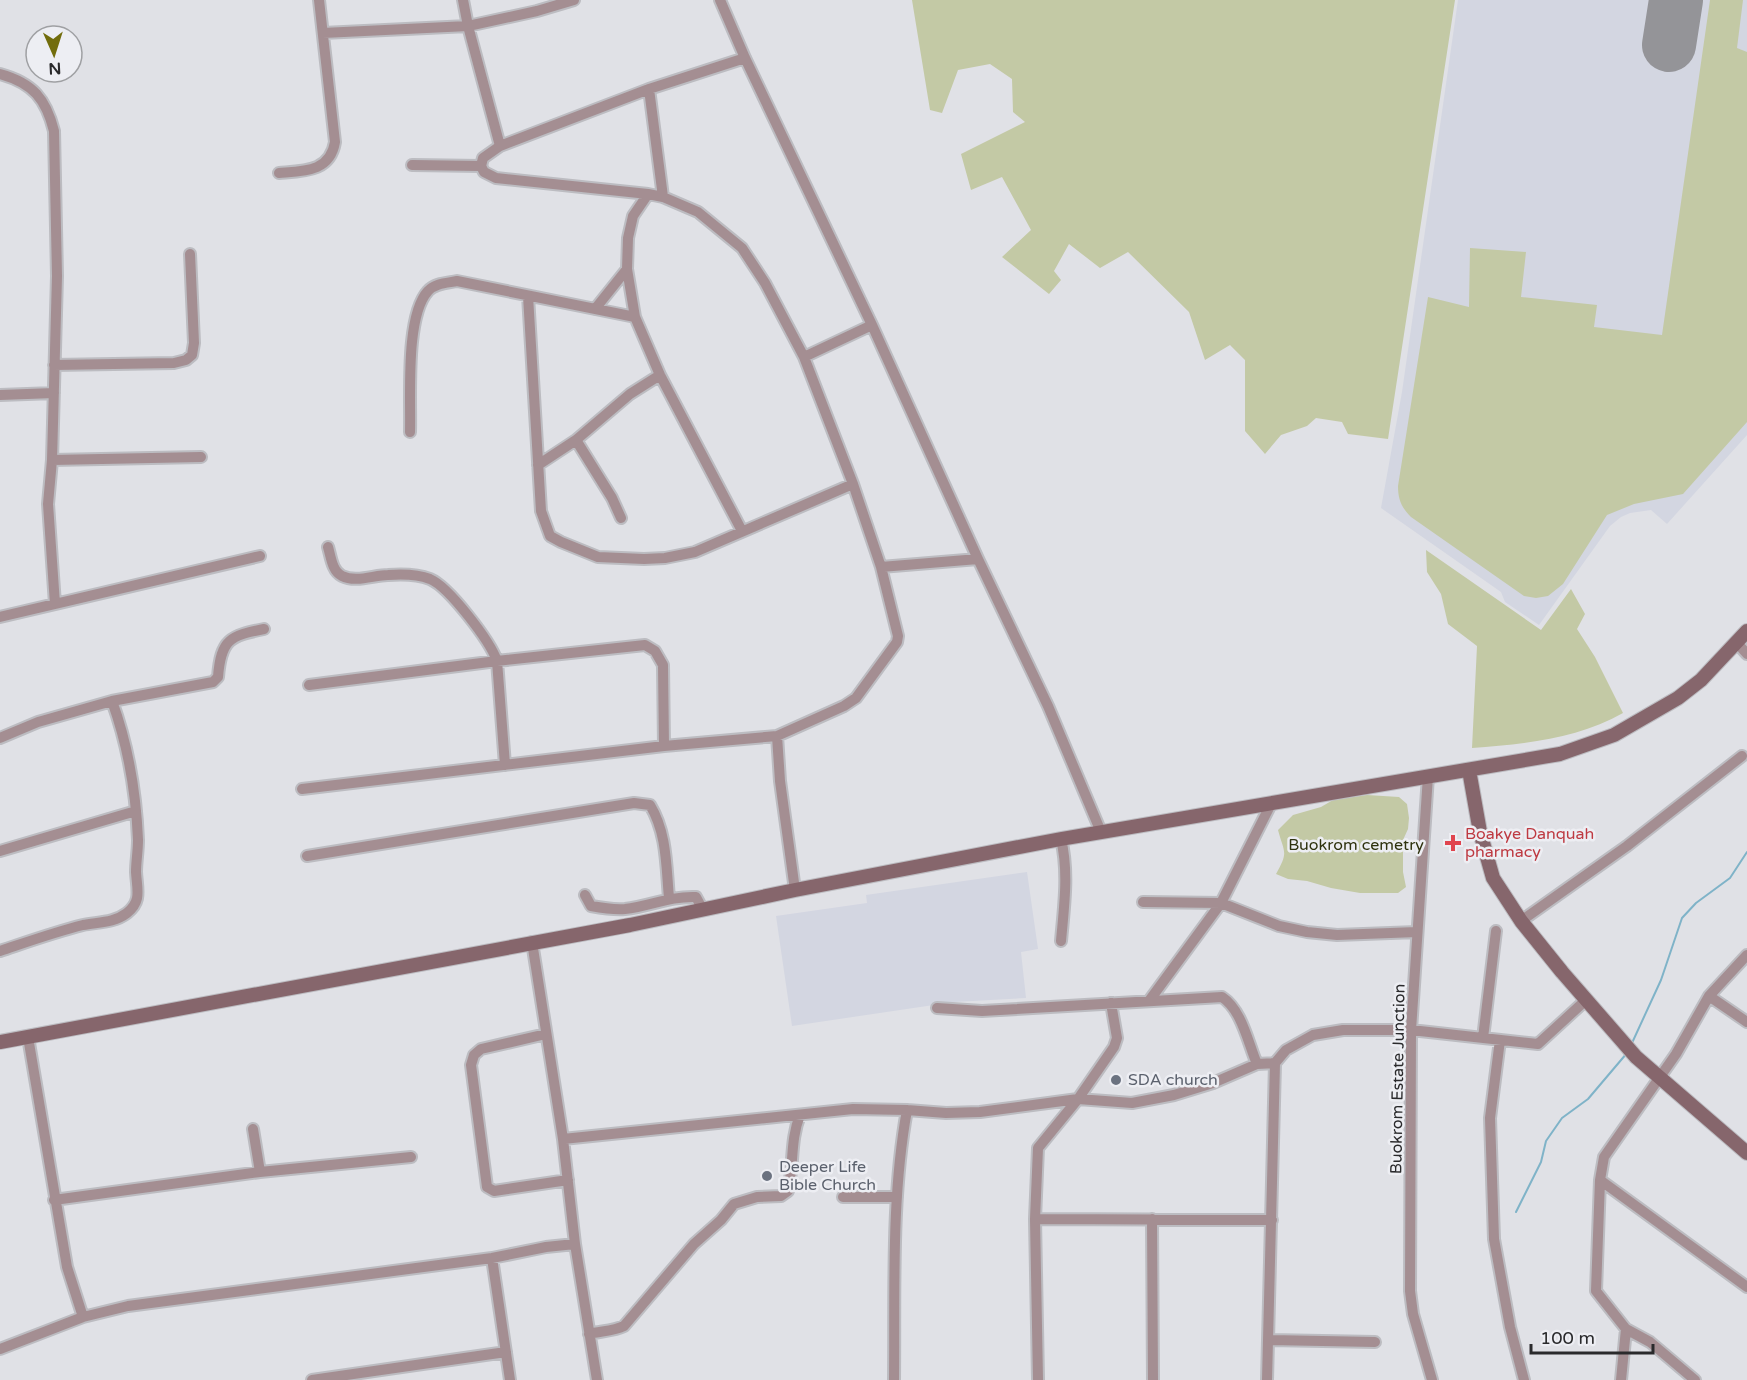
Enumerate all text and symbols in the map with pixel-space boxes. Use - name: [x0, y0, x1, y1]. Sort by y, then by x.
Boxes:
- north arrow: [24, 24, 84, 84]
- text: N: [48, 58, 62, 78]
- place label: Boakye Danquah pharmacy: [1465, 824, 1594, 862]
- park label: Buokrom cemetry: [1288, 835, 1424, 855]
- marker: Boakye Danquah pharmacy: [1446, 836, 1460, 850]
- street label: Buokrom Estate Junction: [1386, 984, 1410, 1174]
- place label: SDA church: [1128, 1070, 1218, 1090]
- marker: SDA church: [1109, 1073, 1123, 1087]
- place label: Deeper Life Bible Church: [779, 1157, 876, 1195]
- marker: Deeper Life Bible Church: [760, 1169, 774, 1183]
- scale bar: [1531, 1317, 1652, 1355]
- text: 100 m: [1540, 1327, 1595, 1349]

